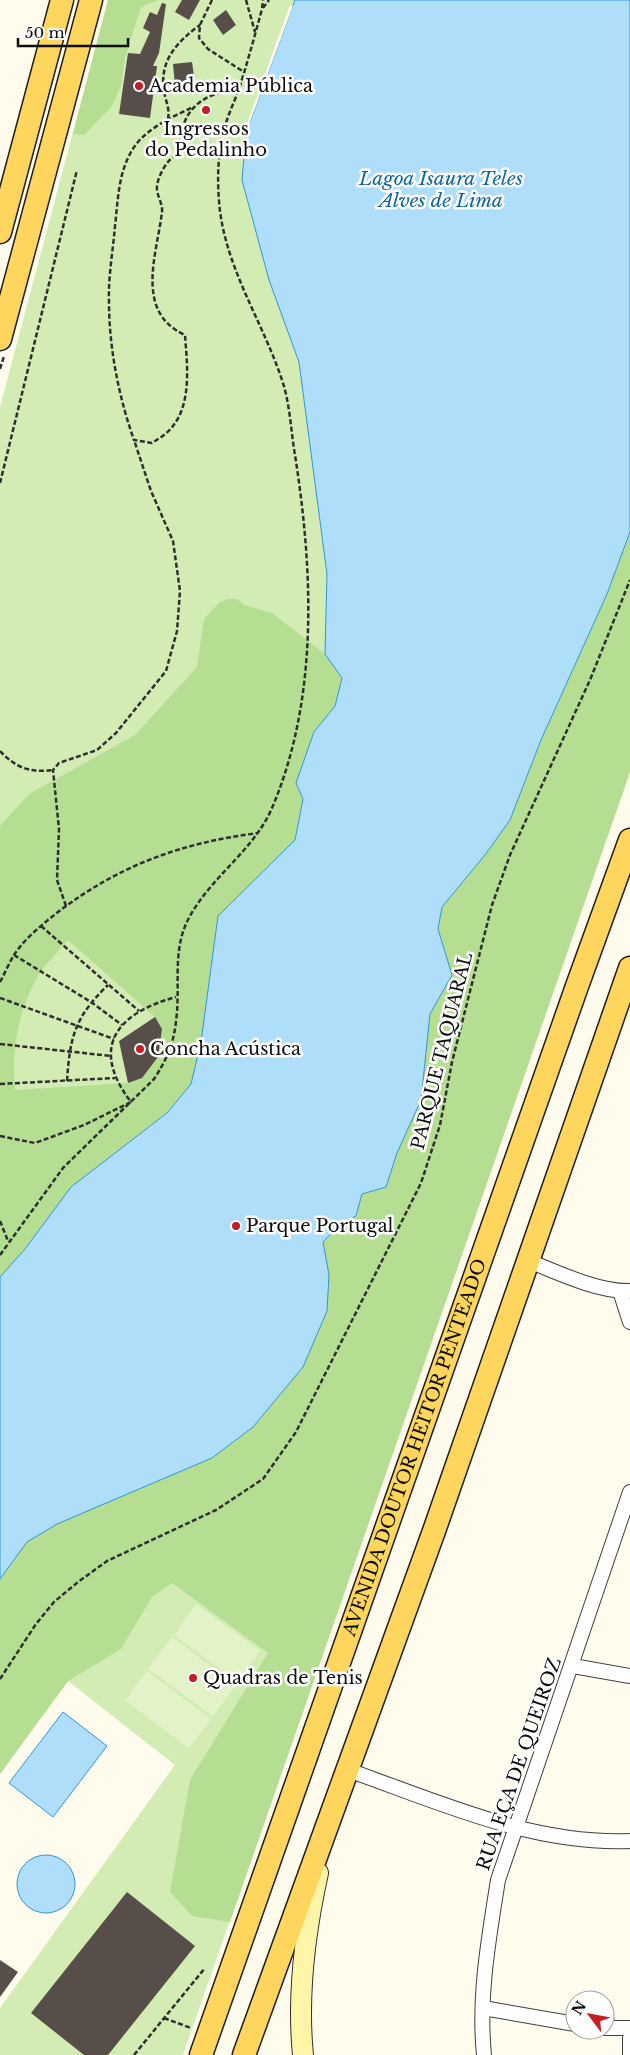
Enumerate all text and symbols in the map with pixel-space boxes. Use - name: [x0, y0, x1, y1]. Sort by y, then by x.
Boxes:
- scale bar: [18, 15, 128, 47]
- text: 50 m: [25, 23, 65, 42]
- place label: Academia Pública: [148, 75, 313, 97]
- marker: Academia Pública: [133, 80, 145, 92]
- marker: Ingressos do Pedalinho: [200, 104, 212, 116]
- place label: Ingressos do Pedalinho: [145, 118, 267, 161]
- water label: Lagoa Isaura Teles Alves de Lima: [358, 167, 523, 212]
- street label: PARQUE TAQUARAL: [407, 950, 477, 1152]
- place label: Concha Acústica: [150, 1038, 301, 1060]
- marker: Concha Acústica: [134, 1043, 146, 1055]
- place label: Parque Portugal: [246, 1215, 394, 1237]
- marker: Parque Portugal: [230, 1220, 242, 1232]
- street label: AVENIDA DOUTOR HEITOR PENTEADO: [338, 1256, 491, 1640]
- street label: RUA EÇA DE QUEIROZ: [472, 1654, 566, 1874]
- place label: Quadras de Tenis: [203, 1667, 363, 1689]
- marker: Quadras de Tenis: [187, 1672, 199, 1684]
- north arrow: [565, 1990, 615, 2040]
- text: N: [568, 1998, 590, 2018]

